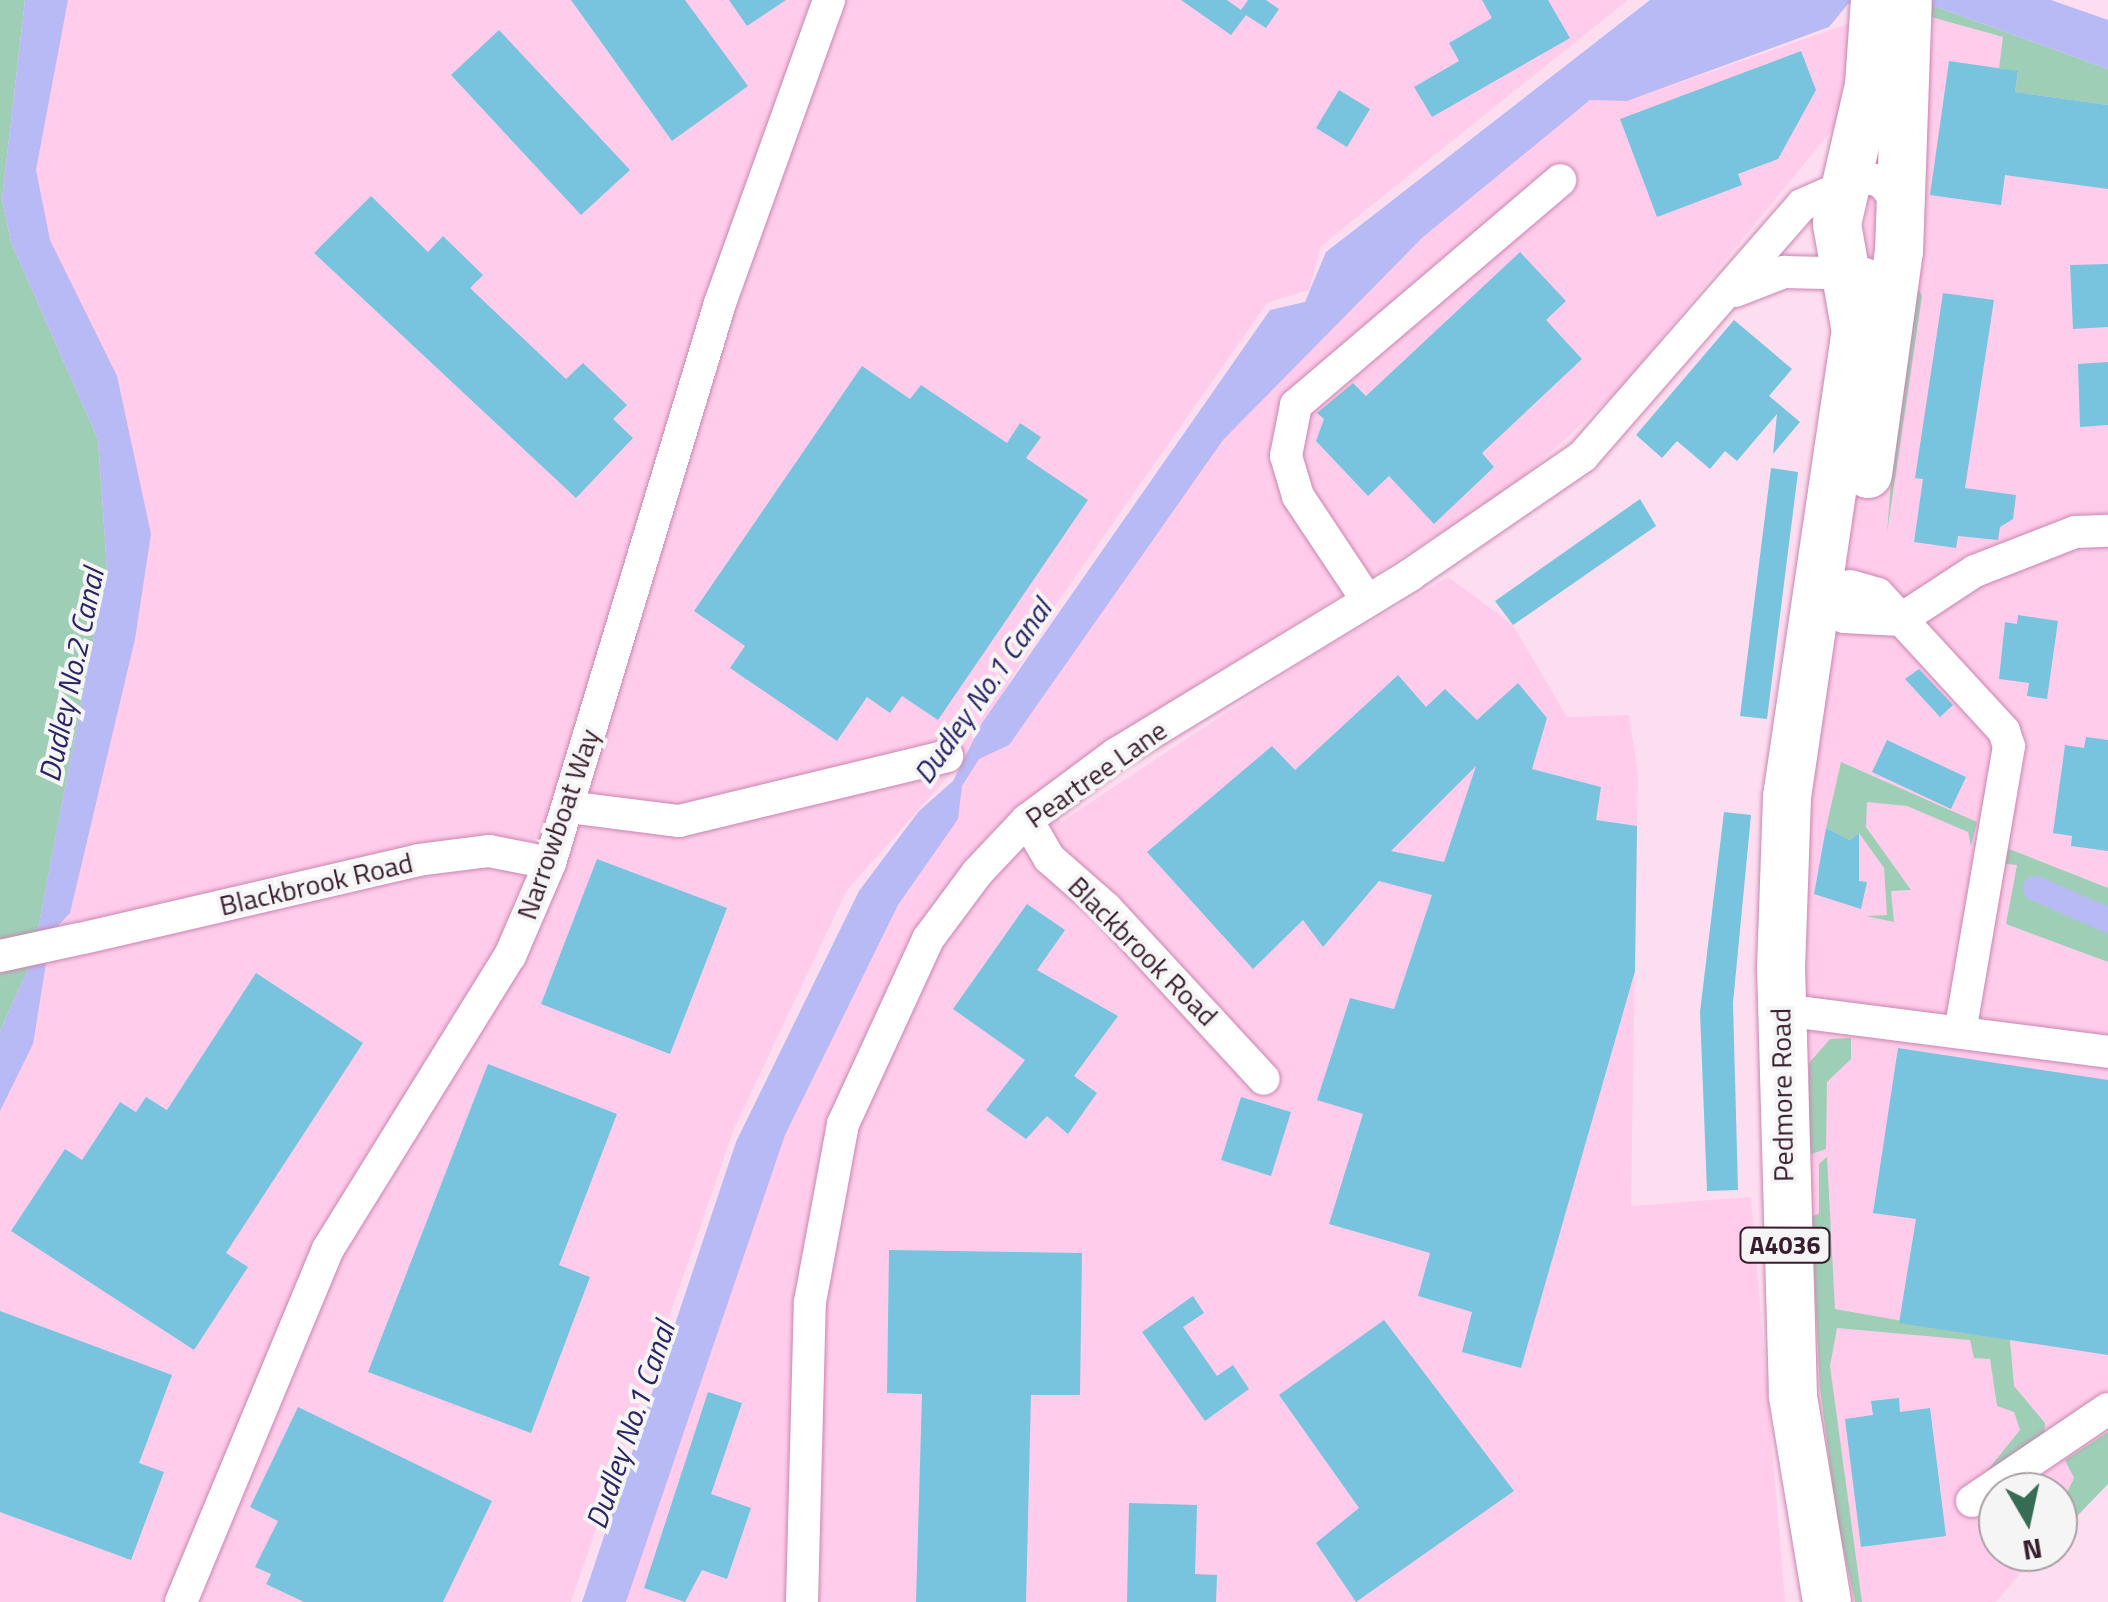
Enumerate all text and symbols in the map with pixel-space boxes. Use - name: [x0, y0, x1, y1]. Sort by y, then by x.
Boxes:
- water label: Dudley No.2 Canal: [31, 565, 111, 785]
- water label: Dudley No.1 Canal: [905, 592, 1059, 790]
- street label: Peartree Lane: [1019, 713, 1173, 835]
- street label: Narrowboat Way: [510, 724, 606, 924]
- street label: Blackbrook Road: [216, 845, 416, 923]
- street label: Blackbrook Road: [1061, 869, 1225, 1033]
- street label: Pedmore Road: [1764, 1008, 1800, 1182]
- road number: A4036: [1738, 1225, 1832, 1265]
- water label: Dudley No.1 Canal: [578, 1317, 682, 1533]
- north arrow: [1978, 1472, 2078, 1572]
- text: N: [2020, 1527, 2045, 1573]

